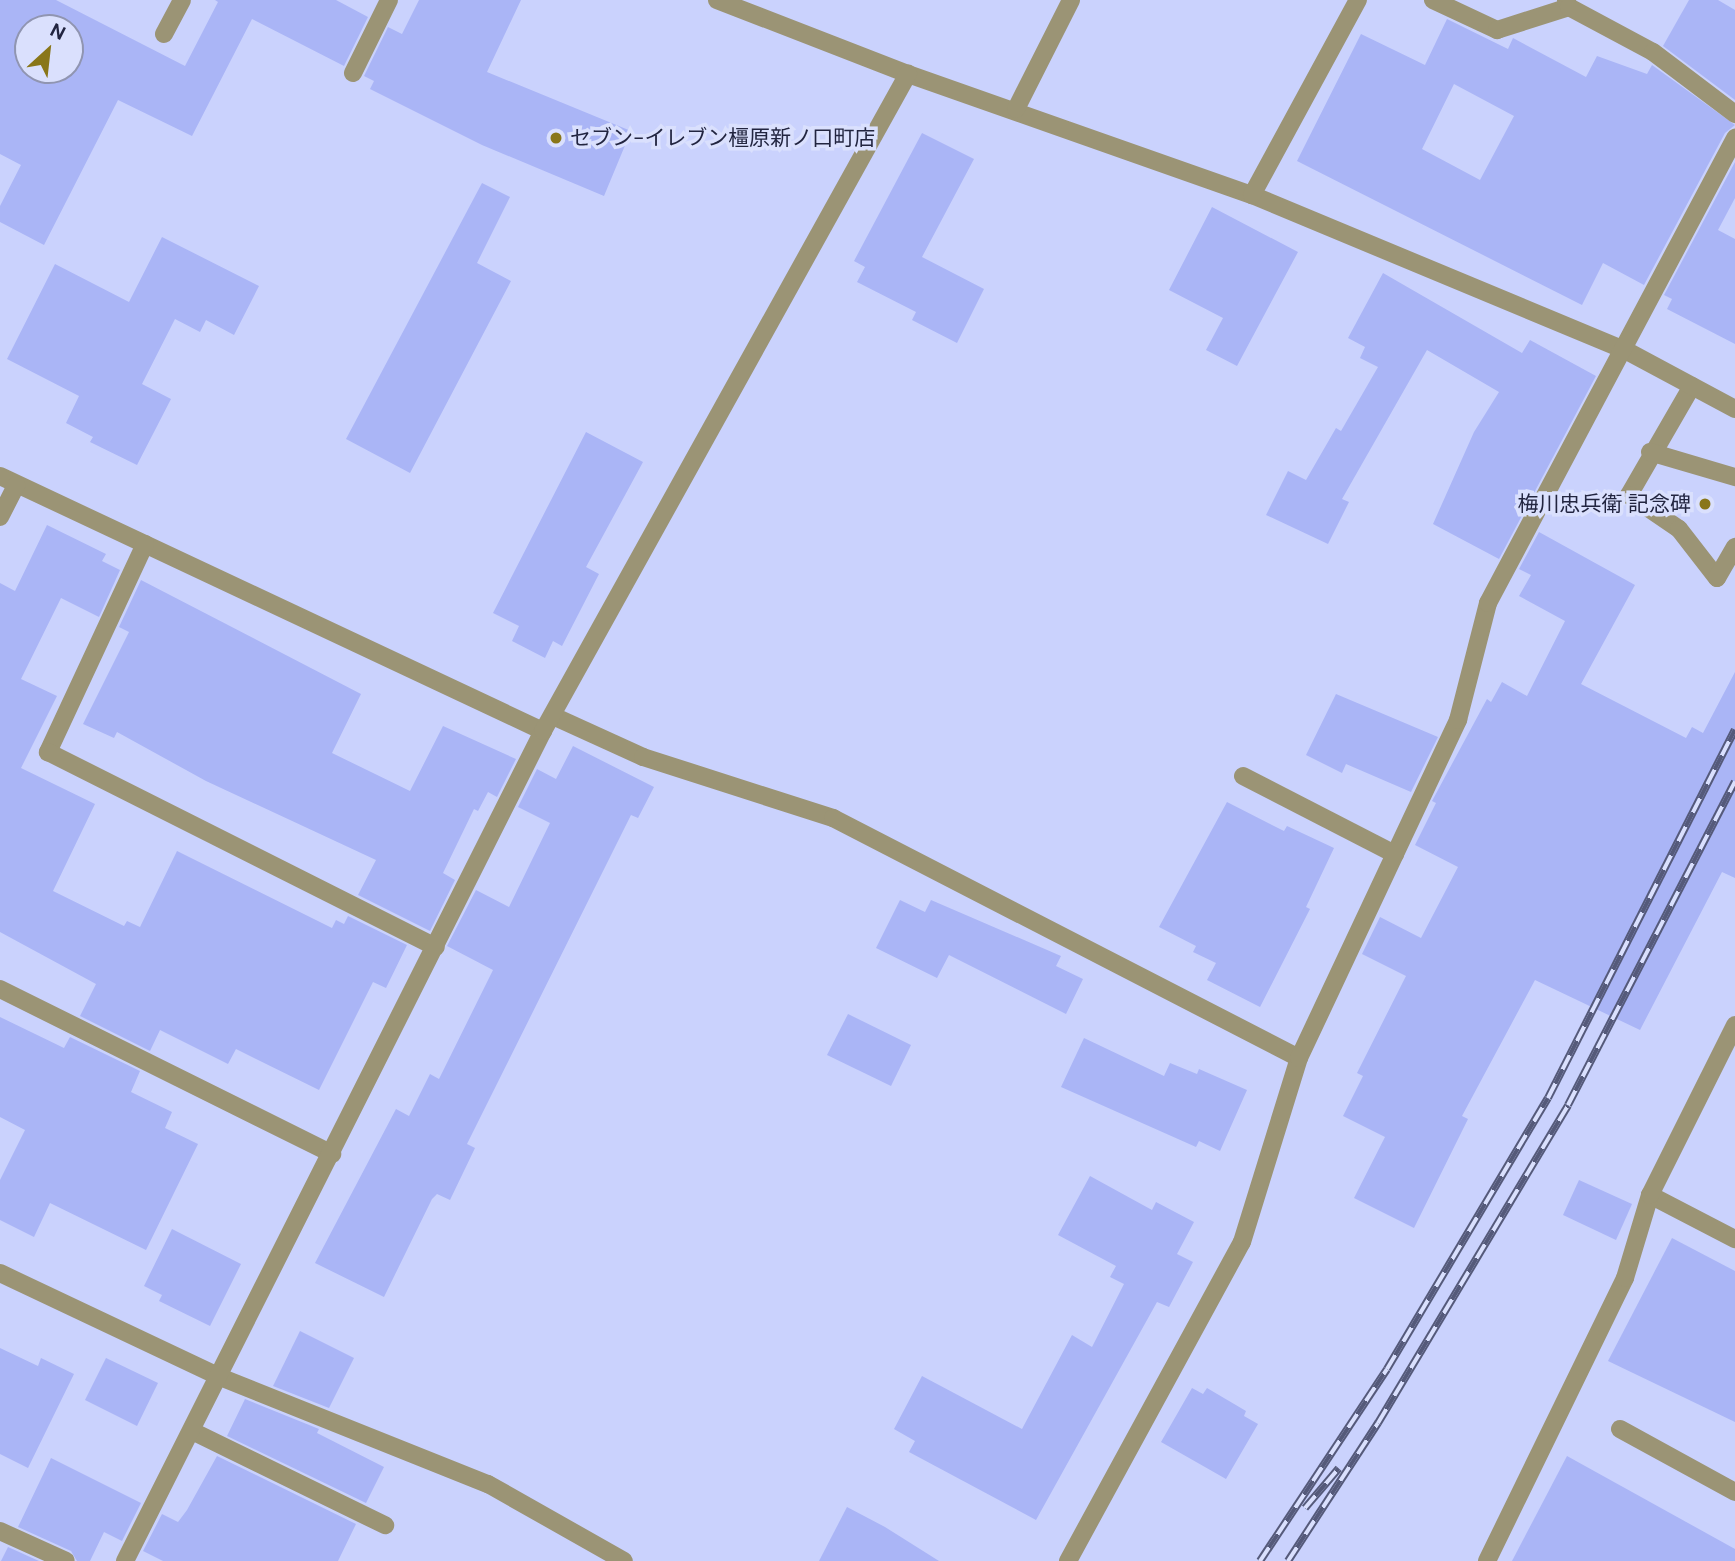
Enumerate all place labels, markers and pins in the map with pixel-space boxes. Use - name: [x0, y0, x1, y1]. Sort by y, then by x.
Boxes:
- place label: セブン-イレブン橿原新ノ口町店: [570, 125, 875, 151]
- marker: セブン-イレブン橿原新ノ口町店: [548, 130, 564, 146]
- place label: 梅川忠兵衛 記念碑: [1517, 491, 1691, 517]
- marker: 梅川忠兵衛 記念碑: [1697, 496, 1713, 512]

